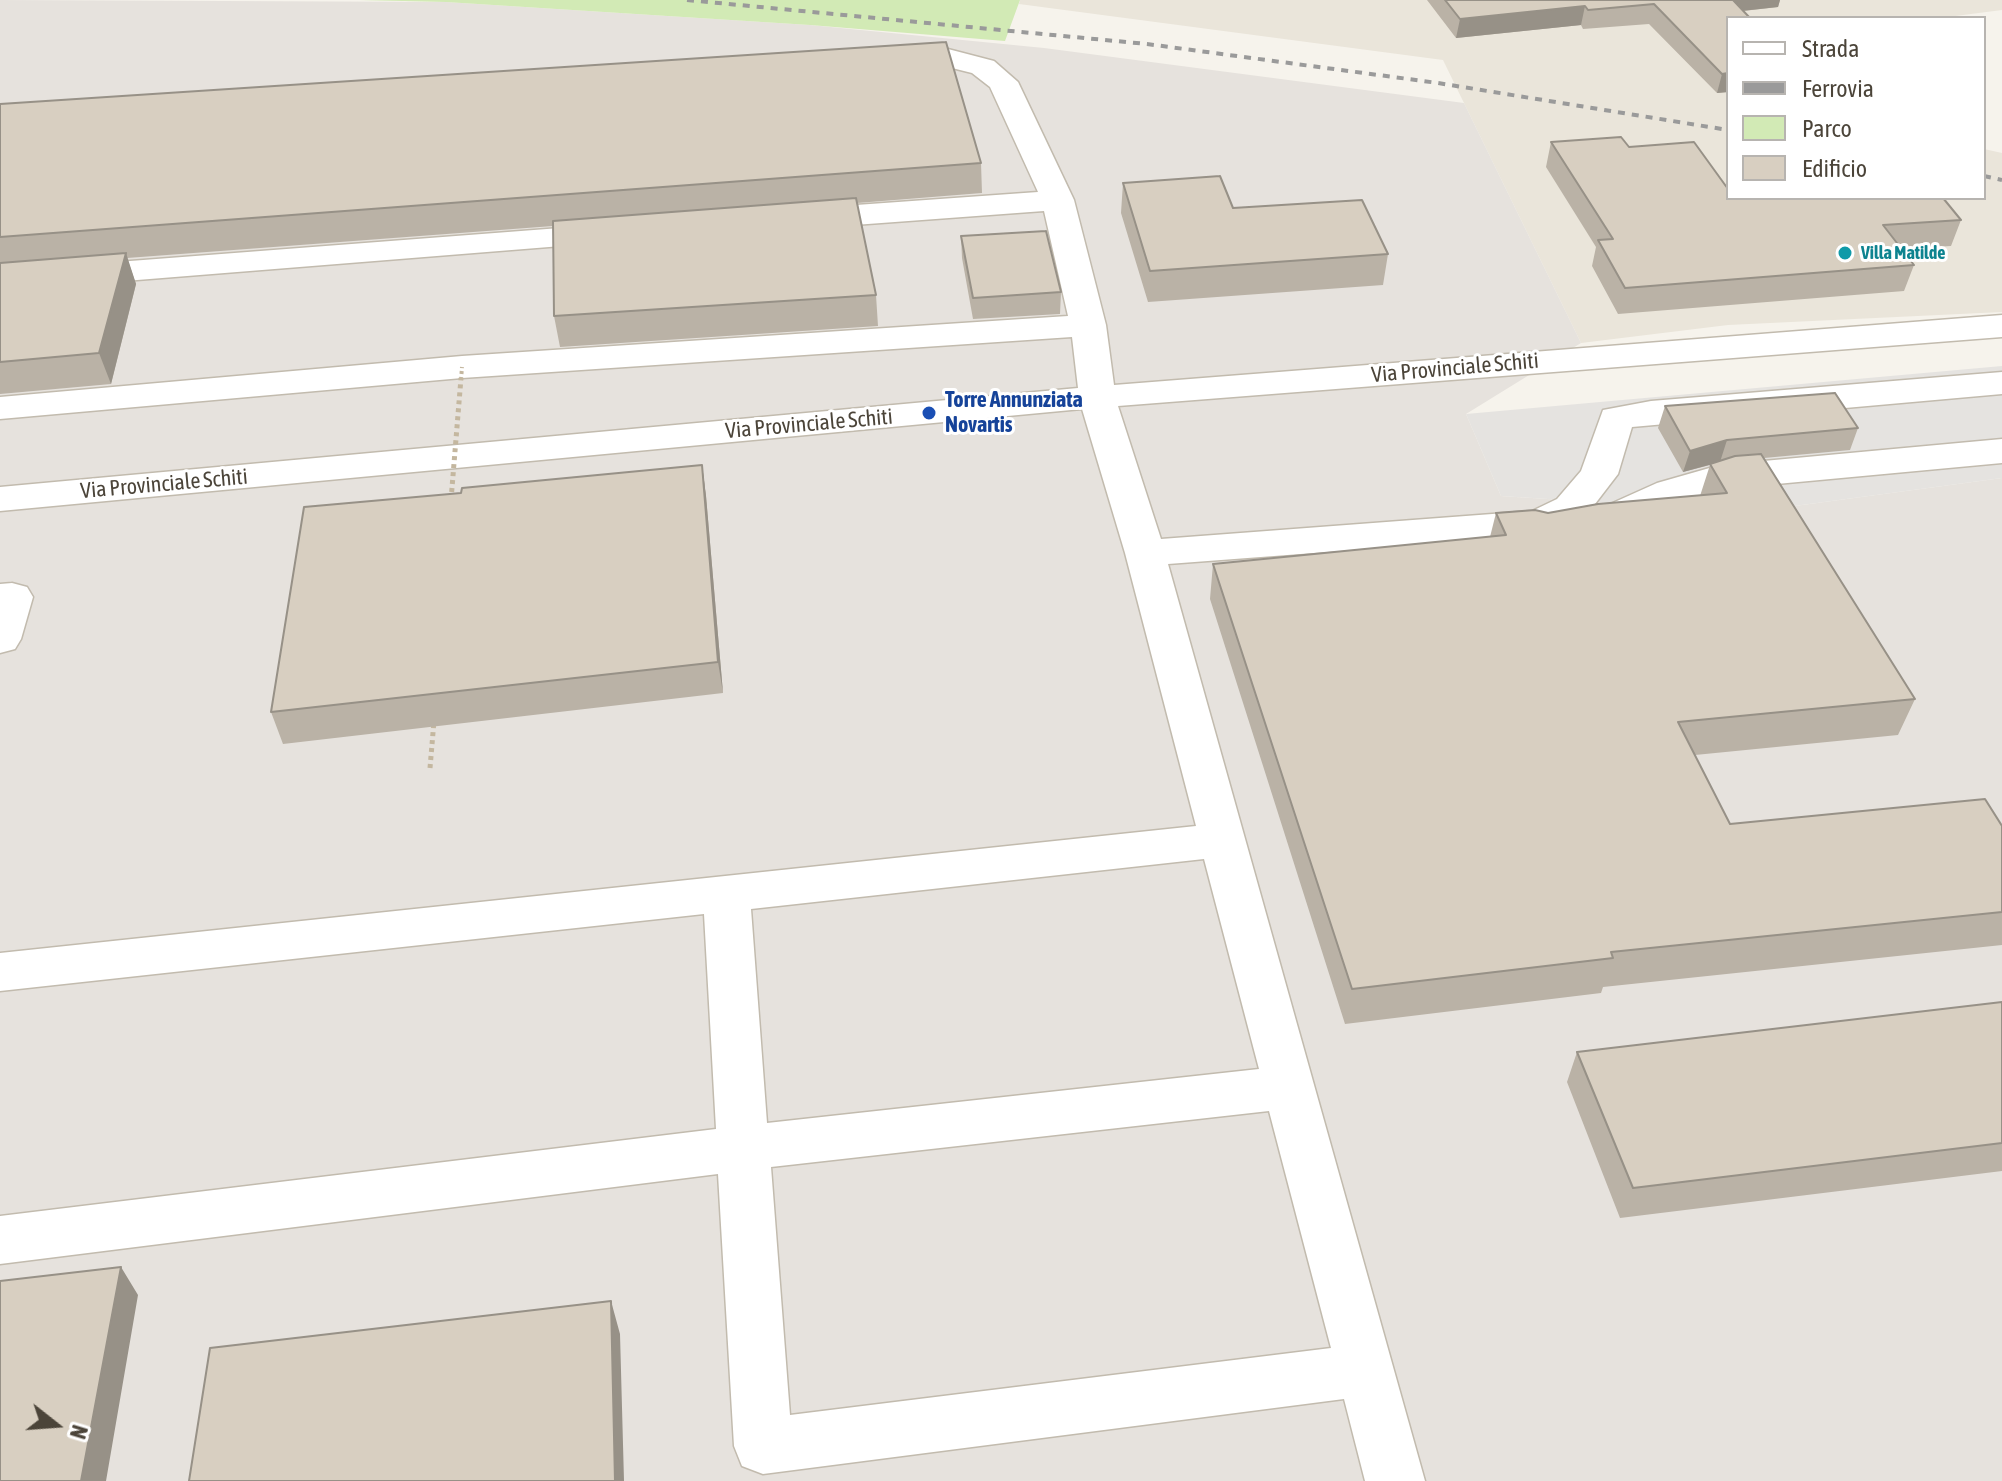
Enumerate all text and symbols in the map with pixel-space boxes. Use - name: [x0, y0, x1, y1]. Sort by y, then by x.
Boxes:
- legend: [1726, 16, 1986, 200]
- text: Strada: [1802, 35, 1859, 62]
- text: Ferrovia: [1802, 75, 1874, 102]
- text: Parco: [1802, 115, 1852, 142]
- text: Edificio: [1802, 155, 1867, 182]
- place label: Villa Matilde: [1861, 242, 1945, 264]
- marker: Villa Matilde: [1836, 244, 1854, 262]
- street label: Via Provinciale Schiti: [1370, 348, 1540, 388]
- place label: Torre Annunziata Novartis: [945, 387, 1083, 438]
- street label: Via Provinciale Schiti: [724, 404, 894, 444]
- marker: Torre Annunziata Novartis: [920, 404, 938, 422]
- street label: Via Provinciale Schiti: [79, 464, 249, 504]
- north arrow: [16, 1385, 96, 1465]
- text: N: [65, 1422, 93, 1442]

